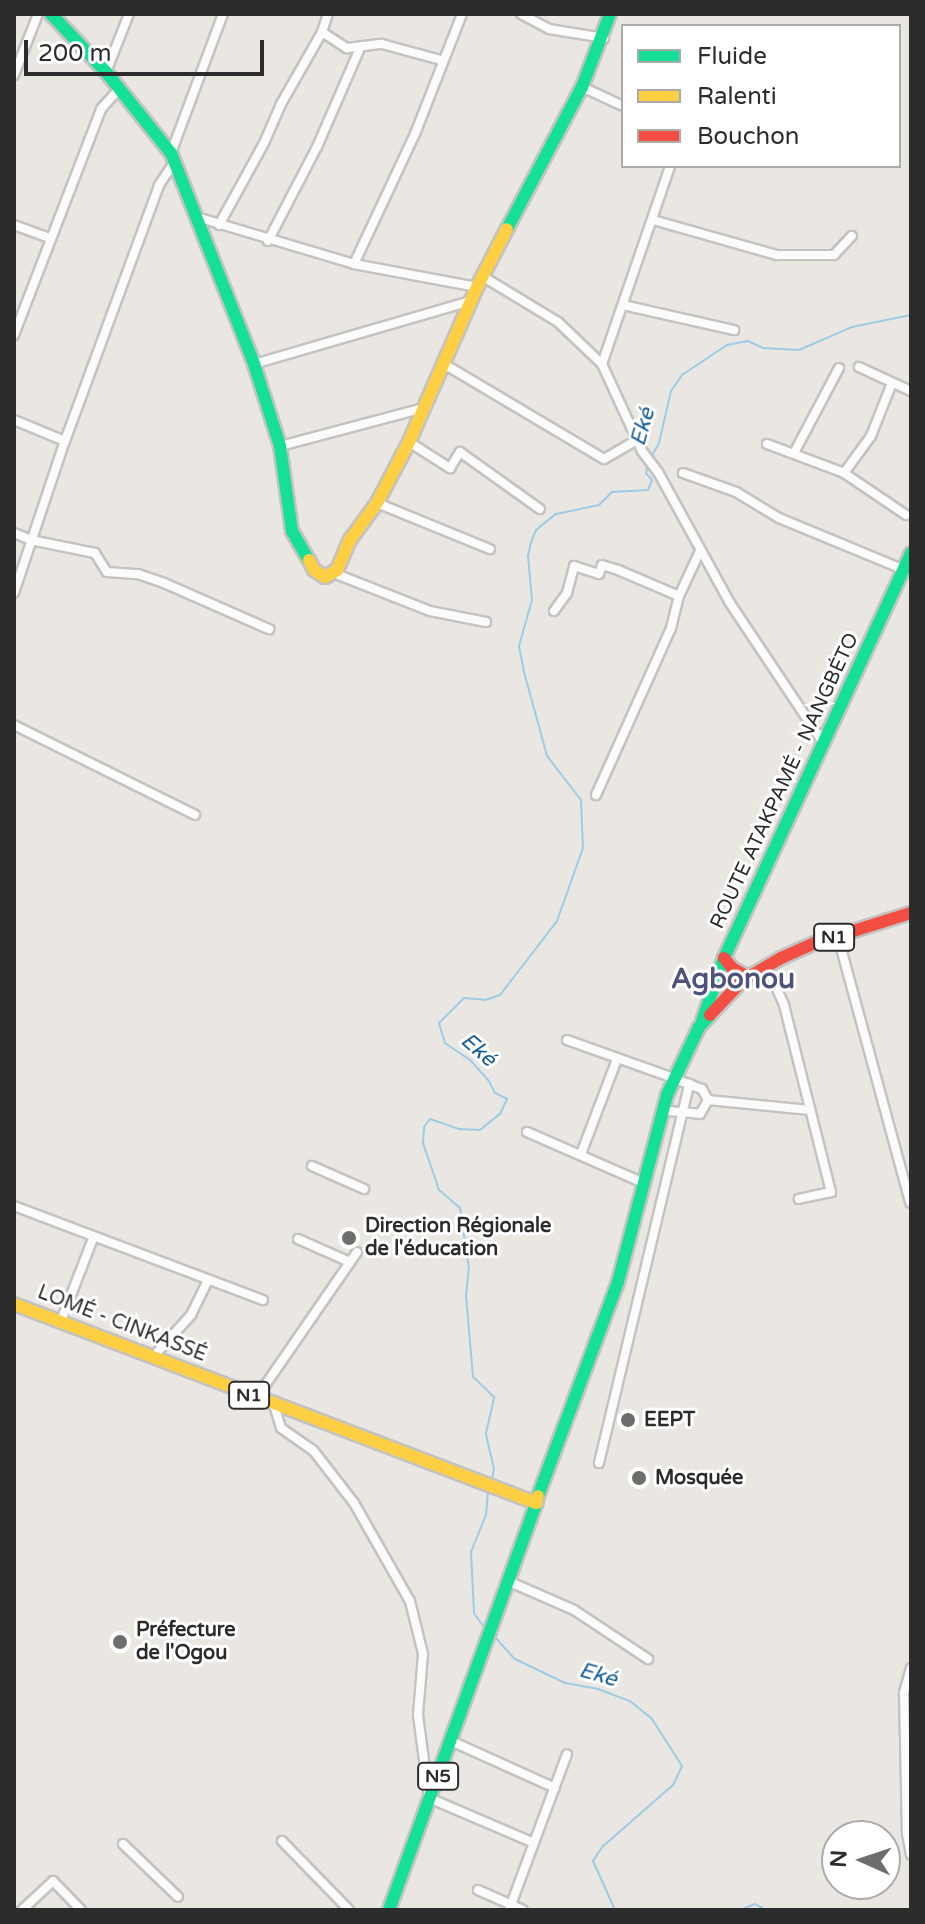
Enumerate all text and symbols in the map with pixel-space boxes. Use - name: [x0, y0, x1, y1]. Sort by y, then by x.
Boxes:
- scale bar: [28, 24, 268, 74]
- legend: [621, 24, 901, 168]
- text: 200 m: [38, 39, 112, 68]
- text: Fluide: [697, 42, 767, 71]
- text: Ralenti: [697, 82, 777, 111]
- text: Bouchon: [697, 122, 799, 151]
- water label: Eké: [625, 405, 661, 449]
- street label: ROUTE ATAKPAMÉ - NANGBÉTO: [706, 629, 864, 933]
- road number: N1: [812, 923, 856, 951]
- district label: Agbonou: [671, 962, 795, 996]
- water label: Eké: [455, 1027, 501, 1073]
- place label: Direction Régionale de l'éducation: [365, 1214, 551, 1261]
- marker: Direction Régionale de l'éducation: [340, 1229, 358, 1247]
- street label: LOMÉ - CINKASSÉ: [34, 1281, 210, 1367]
- road number: N1: [227, 1381, 271, 1409]
- place label: EEPT: [644, 1408, 695, 1432]
- marker: EEPT: [619, 1411, 637, 1429]
- place label: Mosquée: [655, 1466, 743, 1490]
- marker: Mosquée: [630, 1469, 648, 1487]
- place label: Préfecture de l'Ogou: [136, 1618, 235, 1665]
- marker: Préfecture de l'Ogou: [111, 1633, 129, 1651]
- water label: Eké: [576, 1657, 620, 1693]
- road number: N5: [416, 1762, 460, 1790]
- north arrow: [821, 1820, 901, 1900]
- text: N: [826, 1849, 852, 1868]

